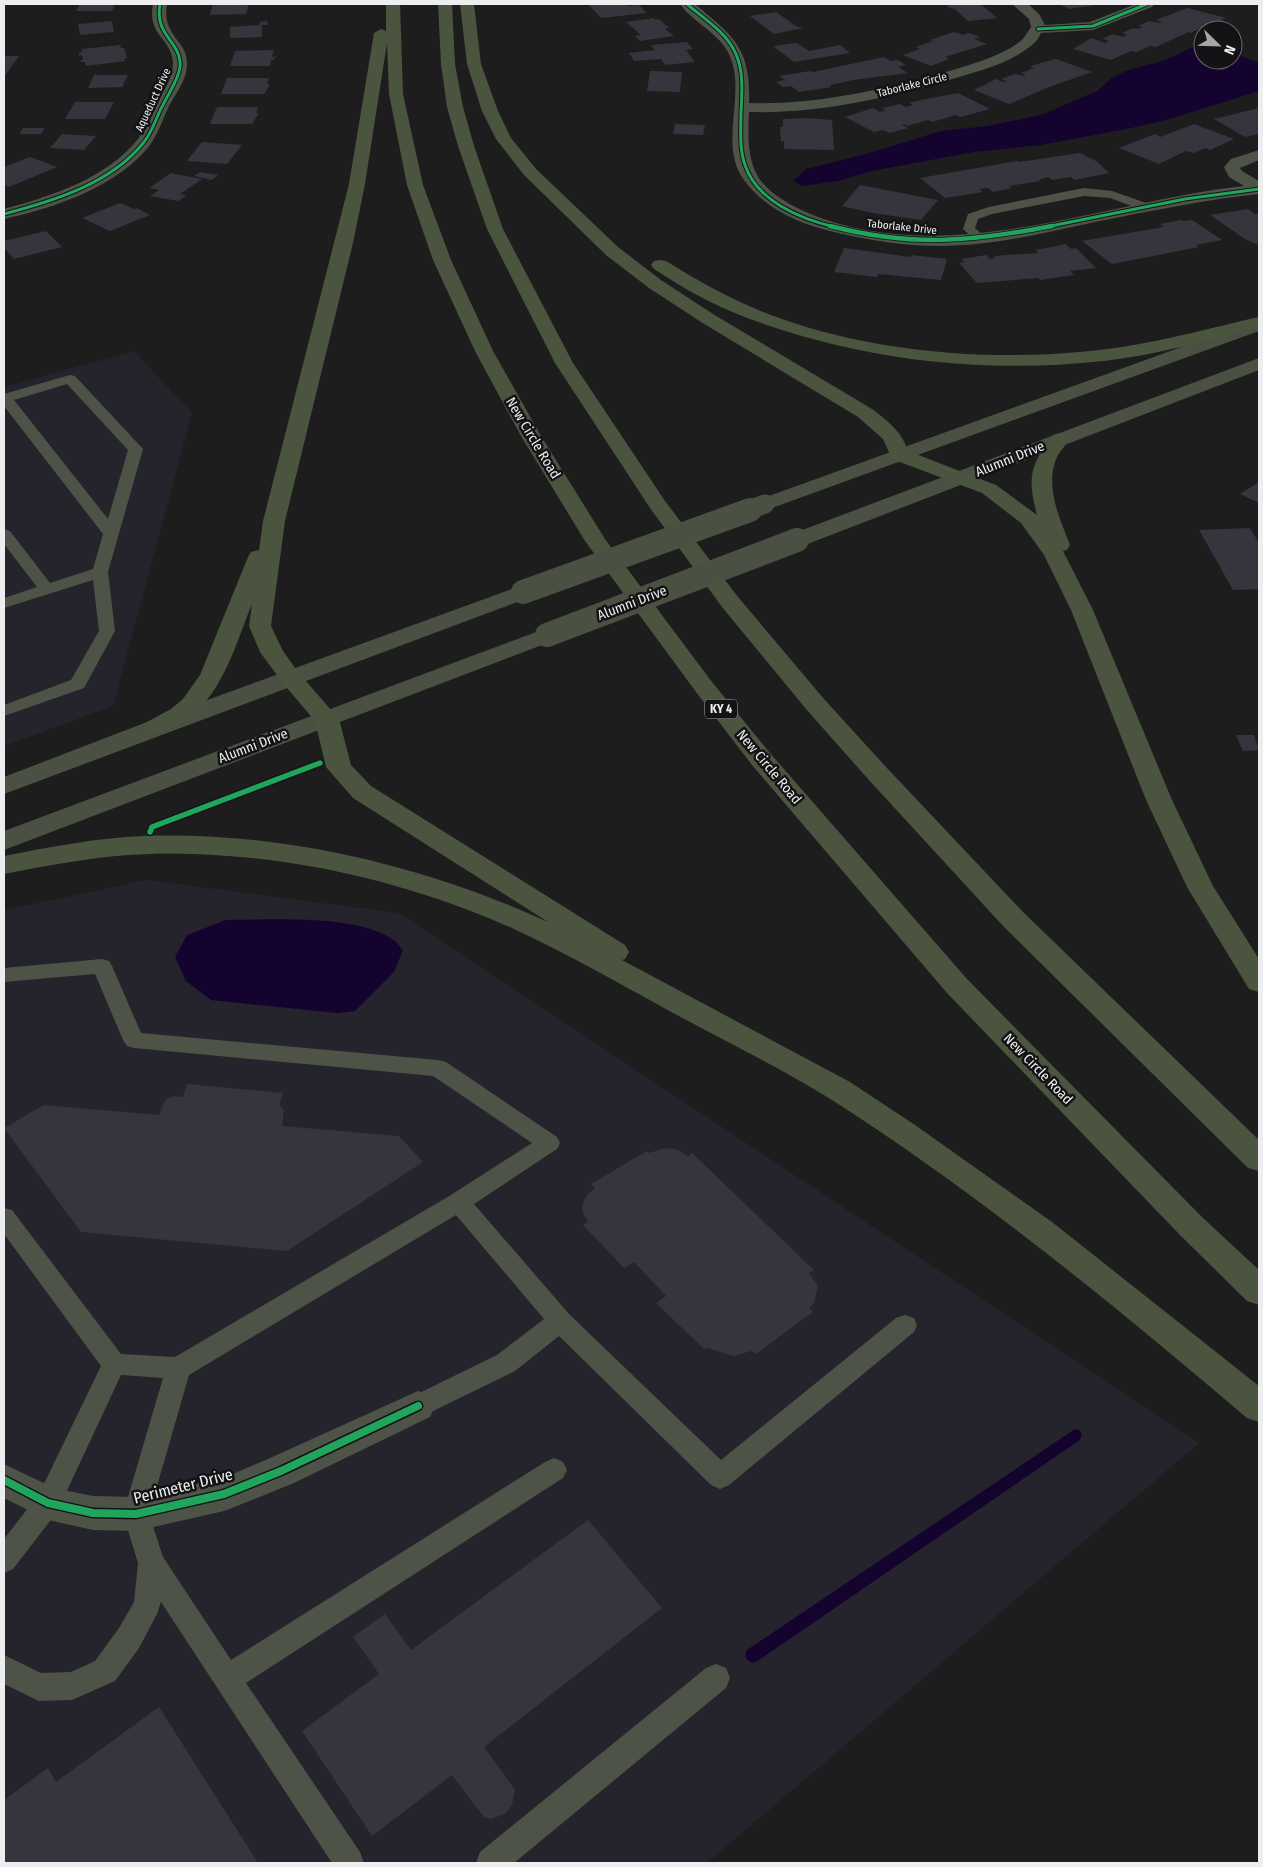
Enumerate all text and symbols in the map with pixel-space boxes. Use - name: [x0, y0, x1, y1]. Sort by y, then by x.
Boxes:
- north arrow: [1193, 20, 1243, 70]
- text: N: [1220, 43, 1239, 57]
- street label: Aqueduct Drive: [133, 66, 173, 134]
- street label: Taborlake Circle: [876, 70, 948, 100]
- street label: Taborlake Drive: [867, 217, 937, 237]
- street label: New Circle Road: [502, 394, 564, 482]
- street label: Alumni Drive: [973, 437, 1047, 481]
- street label: Alumni Drive: [595, 582, 669, 624]
- road number: KY 4: [705, 700, 737, 719]
- street label: Alumni Drive: [216, 725, 290, 767]
- street label: New Circle Road: [733, 726, 805, 808]
- street label: New Circle Road: [1000, 1030, 1076, 1108]
- street label: Perimeter Drive: [131, 1464, 235, 1508]

